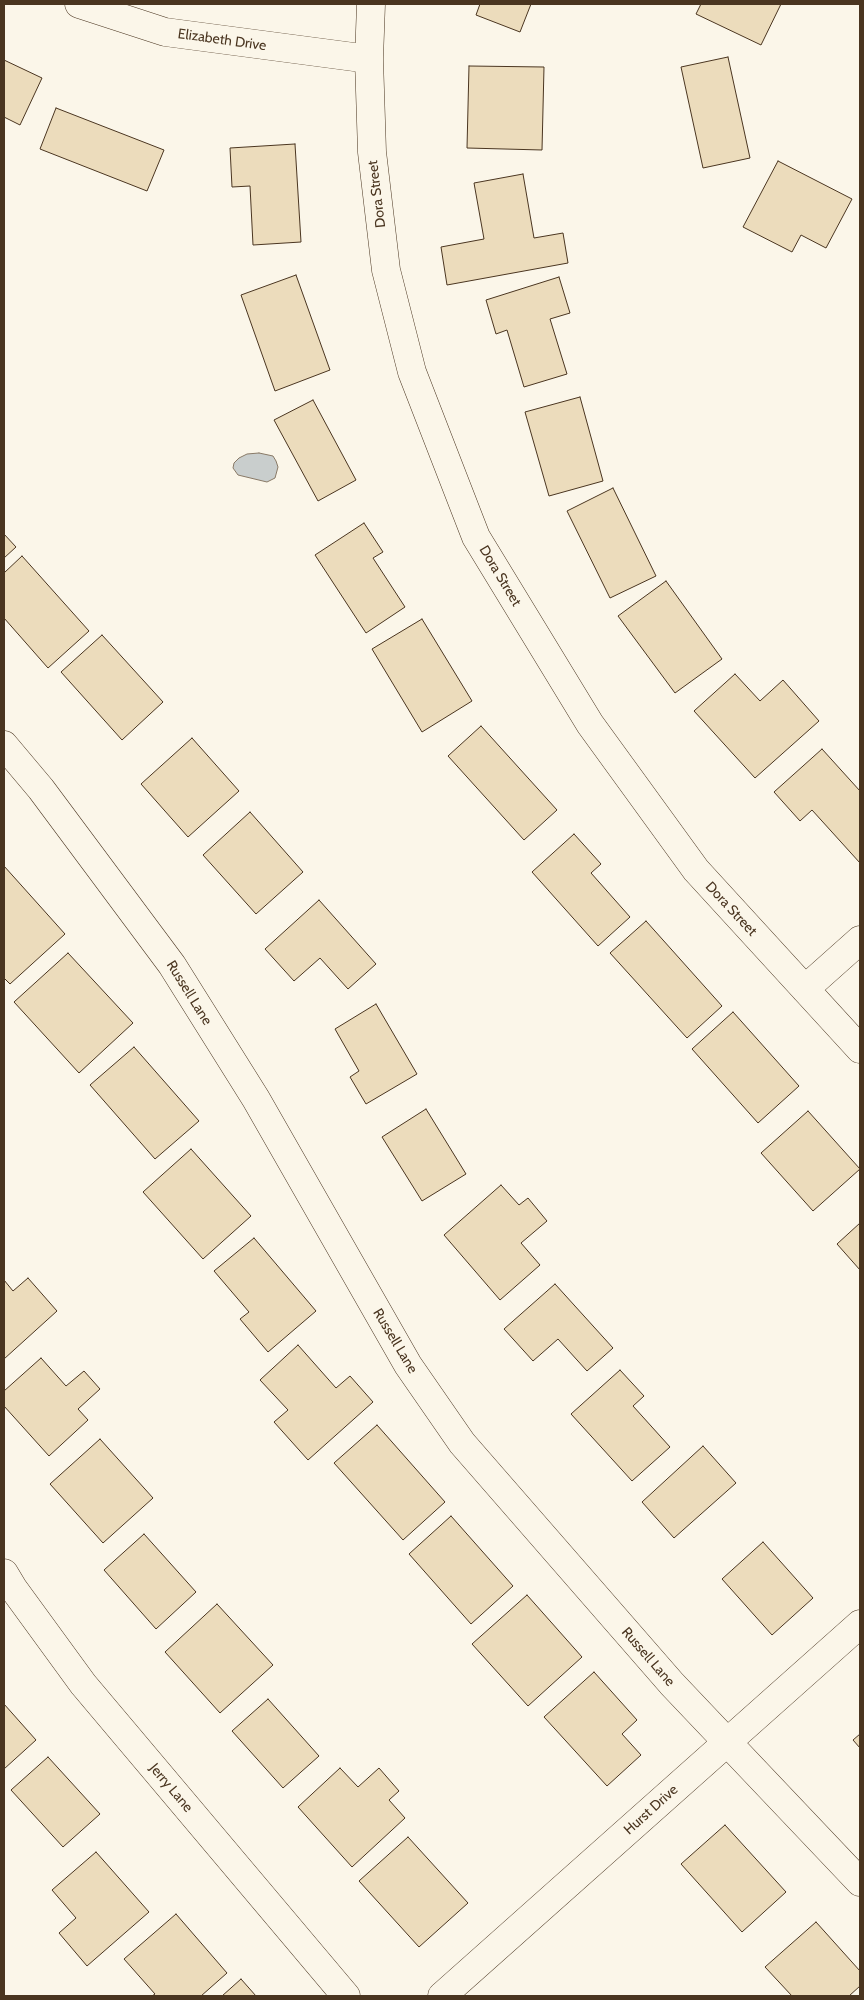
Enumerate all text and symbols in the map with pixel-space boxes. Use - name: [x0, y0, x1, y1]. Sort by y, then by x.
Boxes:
- street label: Elizabeth Drive: [177, 25, 267, 55]
- street label: Dora Street: [365, 159, 389, 229]
- street label: Dora Street: [475, 543, 525, 609]
- street label: Dora Street: [702, 878, 760, 940]
- street label: Russell Lane: [163, 958, 215, 1028]
- street label: Russell Lane: [369, 1305, 421, 1377]
- street label: Russell Lane: [618, 1624, 678, 1690]
- street label: Jerry Lane: [146, 1760, 196, 1816]
- street label: Hurst Drive: [621, 1781, 681, 1839]

